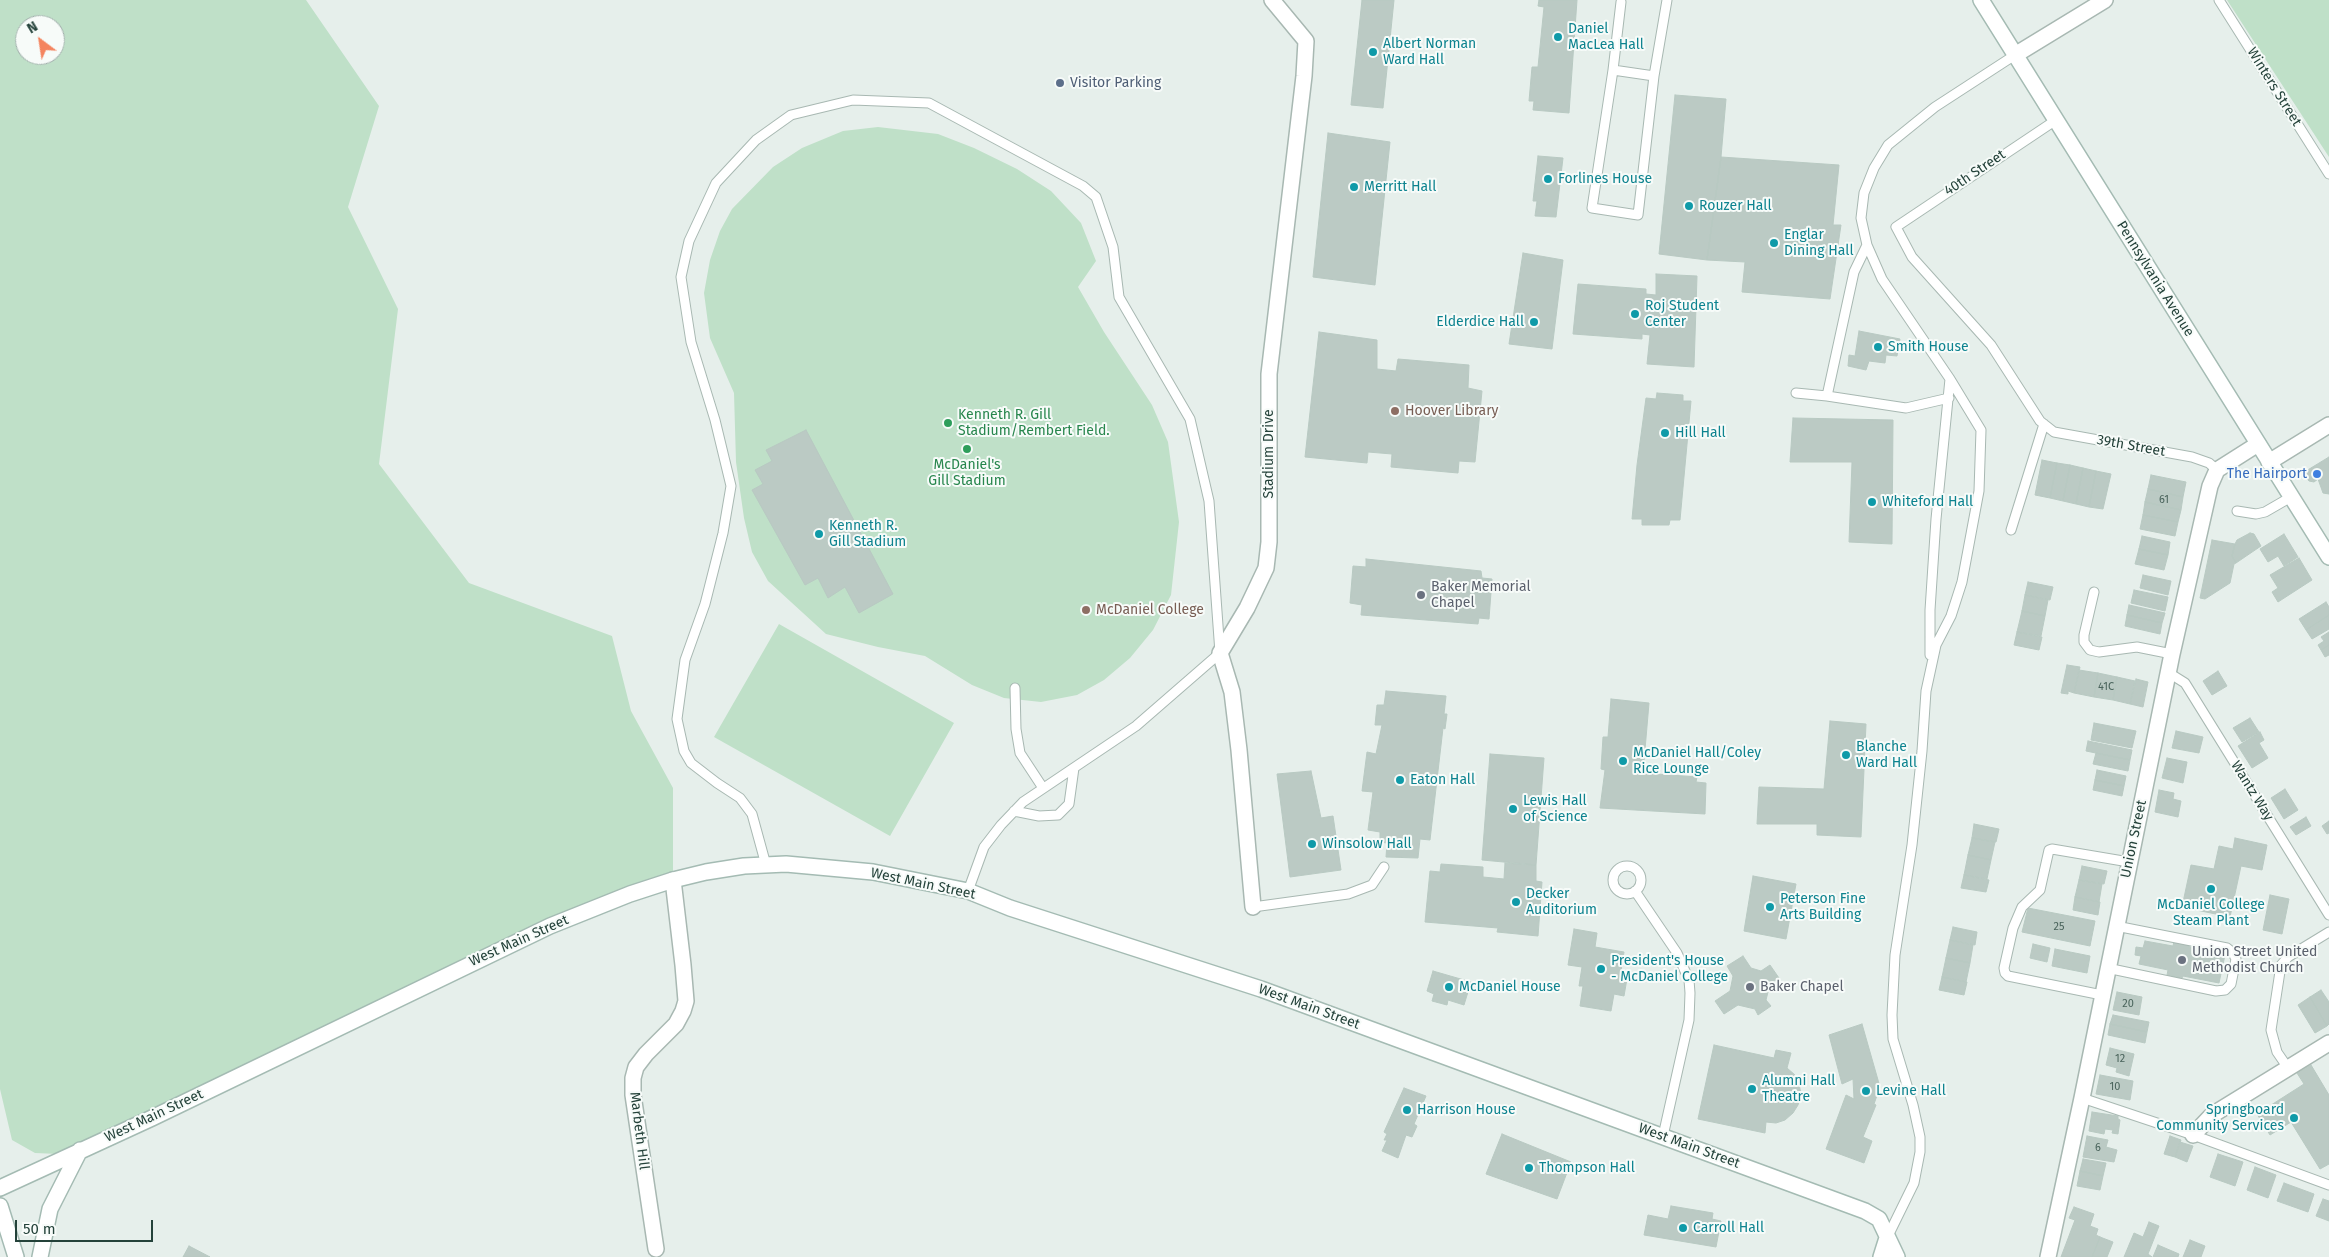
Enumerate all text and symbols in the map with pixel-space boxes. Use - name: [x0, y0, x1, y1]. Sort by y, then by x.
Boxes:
- north arrow: [15, 15, 65, 65]
- text: N: [24, 18, 41, 37]
- place label: Daniel MacLea Hall: [1568, 21, 1644, 54]
- marker: Daniel MacLea Hall: [1552, 31, 1564, 43]
- place label: Albert Norman Ward Hall: [1383, 36, 1476, 68]
- street label: Winters Street: [2243, 45, 2305, 129]
- marker: Albert Norman Ward Hall: [1367, 46, 1379, 58]
- place label: Visitor Parking: [1070, 75, 1161, 91]
- marker: Visitor Parking: [1054, 77, 1066, 89]
- street label: 40th Street: [1941, 146, 2009, 200]
- place label: Forlines House: [1558, 171, 1652, 187]
- marker: Forlines House: [1542, 173, 1554, 185]
- place label: Merritt Hall: [1364, 179, 1436, 195]
- marker: Merritt Hall: [1348, 181, 1360, 193]
- place label: Rouzer Hall: [1699, 198, 1772, 214]
- marker: Rouzer Hall: [1683, 200, 1695, 212]
- street label: Pennsylvania Avenue: [2113, 218, 2197, 340]
- place label: Englar Dining Hall: [1784, 227, 1854, 260]
- marker: Englar Dining Hall: [1768, 237, 1780, 249]
- place label: Roj Student Center: [1645, 298, 1719, 331]
- marker: Roj Student Center: [1629, 308, 1641, 320]
- place label: Elderdice Hall: [1436, 314, 1524, 330]
- marker: Elderdice Hall: [1528, 316, 1540, 328]
- place label: Smith House: [1888, 339, 1969, 355]
- marker: Smith House: [1872, 341, 1884, 353]
- place label: Hoover Library: [1405, 403, 1498, 419]
- marker: Hoover Library: [1389, 405, 1401, 417]
- place label: Kenneth R. Gill Stadium/Rembert Field.: [958, 407, 1110, 440]
- street label: Stadium Drive: [1261, 409, 1277, 499]
- marker: Kenneth R. Gill Stadium/Rembert Field.: [942, 417, 954, 429]
- place label: Hill Hall: [1675, 425, 1726, 441]
- marker: Hill Hall: [1659, 427, 1671, 439]
- street label: 39th Street: [2096, 432, 2166, 460]
- marker: McDaniel's Gill Stadium: [961, 443, 973, 455]
- place label: McDaniel's Gill Stadium: [928, 457, 1006, 490]
- place label: The Hairport: [2227, 466, 2307, 482]
- marker: The Hairport: [2311, 468, 2323, 480]
- house number: 61: [2159, 493, 2169, 507]
- place label: Whiteford Hall: [1882, 494, 1973, 510]
- marker: Whiteford Hall: [1866, 496, 1878, 508]
- place label: Kenneth R. Gill Stadium: [829, 518, 906, 550]
- marker: Kenneth R. Gill Stadium: [813, 528, 825, 540]
- place label: Baker Memorial Chapel: [1431, 579, 1531, 612]
- marker: Baker Memorial Chapel: [1415, 589, 1427, 601]
- place label: McDaniel College: [1096, 602, 1204, 618]
- marker: McDaniel College: [1080, 604, 1092, 616]
- house number: 41C: [2098, 680, 2114, 694]
- place label: Blanche Ward Hall: [1856, 739, 1917, 772]
- place label: McDaniel Hall/Coley Rice Lounge: [1633, 745, 1761, 778]
- marker: Blanche Ward Hall: [1840, 749, 1852, 761]
- marker: McDaniel Hall/Coley Rice Lounge: [1617, 755, 1629, 767]
- street label: Wantz Way: [2227, 758, 2277, 824]
- place label: Eaton Hall: [1410, 772, 1475, 788]
- marker: Eaton Hall: [1394, 774, 1406, 786]
- place label: Lewis Hall of Science: [1523, 793, 1588, 826]
- street label: Union Street: [2118, 798, 2150, 880]
- marker: Lewis Hall of Science: [1507, 803, 1519, 815]
- place label: Winsolow Hall: [1322, 836, 1412, 852]
- marker: Winsolow Hall: [1306, 838, 1318, 850]
- street label: West Main Street: [869, 865, 977, 903]
- marker: McDaniel College Steam Plant: [2205, 883, 2217, 895]
- place label: Decker Auditorium: [1526, 886, 1597, 919]
- place label: Peterson Fine Arts Building: [1780, 891, 1866, 924]
- marker: Decker Auditorium: [1510, 896, 1522, 908]
- place label: McDaniel College Steam Plant: [2157, 897, 2265, 930]
- marker: Peterson Fine Arts Building: [1764, 901, 1776, 913]
- street label: West Main Street: [467, 912, 571, 970]
- house number: 25: [2054, 920, 2064, 934]
- place label: Union Street United Methodist Church: [2192, 944, 2317, 976]
- place label: President's House - McDaniel College: [1611, 953, 1728, 986]
- marker: Union Street United Methodist Church: [2176, 954, 2188, 966]
- marker: President's House - McDaniel College: [1595, 963, 1607, 975]
- place label: McDaniel House: [1459, 979, 1561, 995]
- place label: Baker Chapel: [1760, 979, 1843, 995]
- street label: West Main Street: [1256, 981, 1362, 1033]
- marker: McDaniel House: [1443, 981, 1455, 993]
- marker: Baker Chapel: [1744, 981, 1756, 993]
- house number: 20: [2122, 997, 2134, 1011]
- house number: 12: [2115, 1052, 2125, 1066]
- place label: Alumni Hall Theatre: [1762, 1073, 1835, 1106]
- house number: 10: [2110, 1080, 2120, 1094]
- marker: Alumni Hall Theatre: [1746, 1083, 1758, 1095]
- place label: Levine Hall: [1876, 1083, 1946, 1099]
- marker: Levine Hall: [1860, 1085, 1872, 1097]
- street label: West Main Street: [102, 1086, 206, 1146]
- street label: Marbeth Hill: [626, 1091, 652, 1171]
- place label: Harrison House: [1417, 1102, 1516, 1118]
- place label: Springboard Community Services: [2156, 1102, 2284, 1134]
- marker: Harrison House: [1401, 1104, 1413, 1116]
- marker: Springboard Community Services: [2288, 1112, 2300, 1124]
- street label: West Main Street: [1636, 1120, 1742, 1172]
- house number: 6: [2095, 1141, 2101, 1155]
- place label: Thompson Hall: [1539, 1160, 1635, 1176]
- marker: Thompson Hall: [1523, 1162, 1535, 1174]
- scale bar: [18, 1210, 155, 1242]
- text: 50 m: [23, 1220, 56, 1238]
- place label: Carroll Hall: [1693, 1220, 1764, 1236]
- marker: Carroll Hall: [1677, 1222, 1689, 1234]

